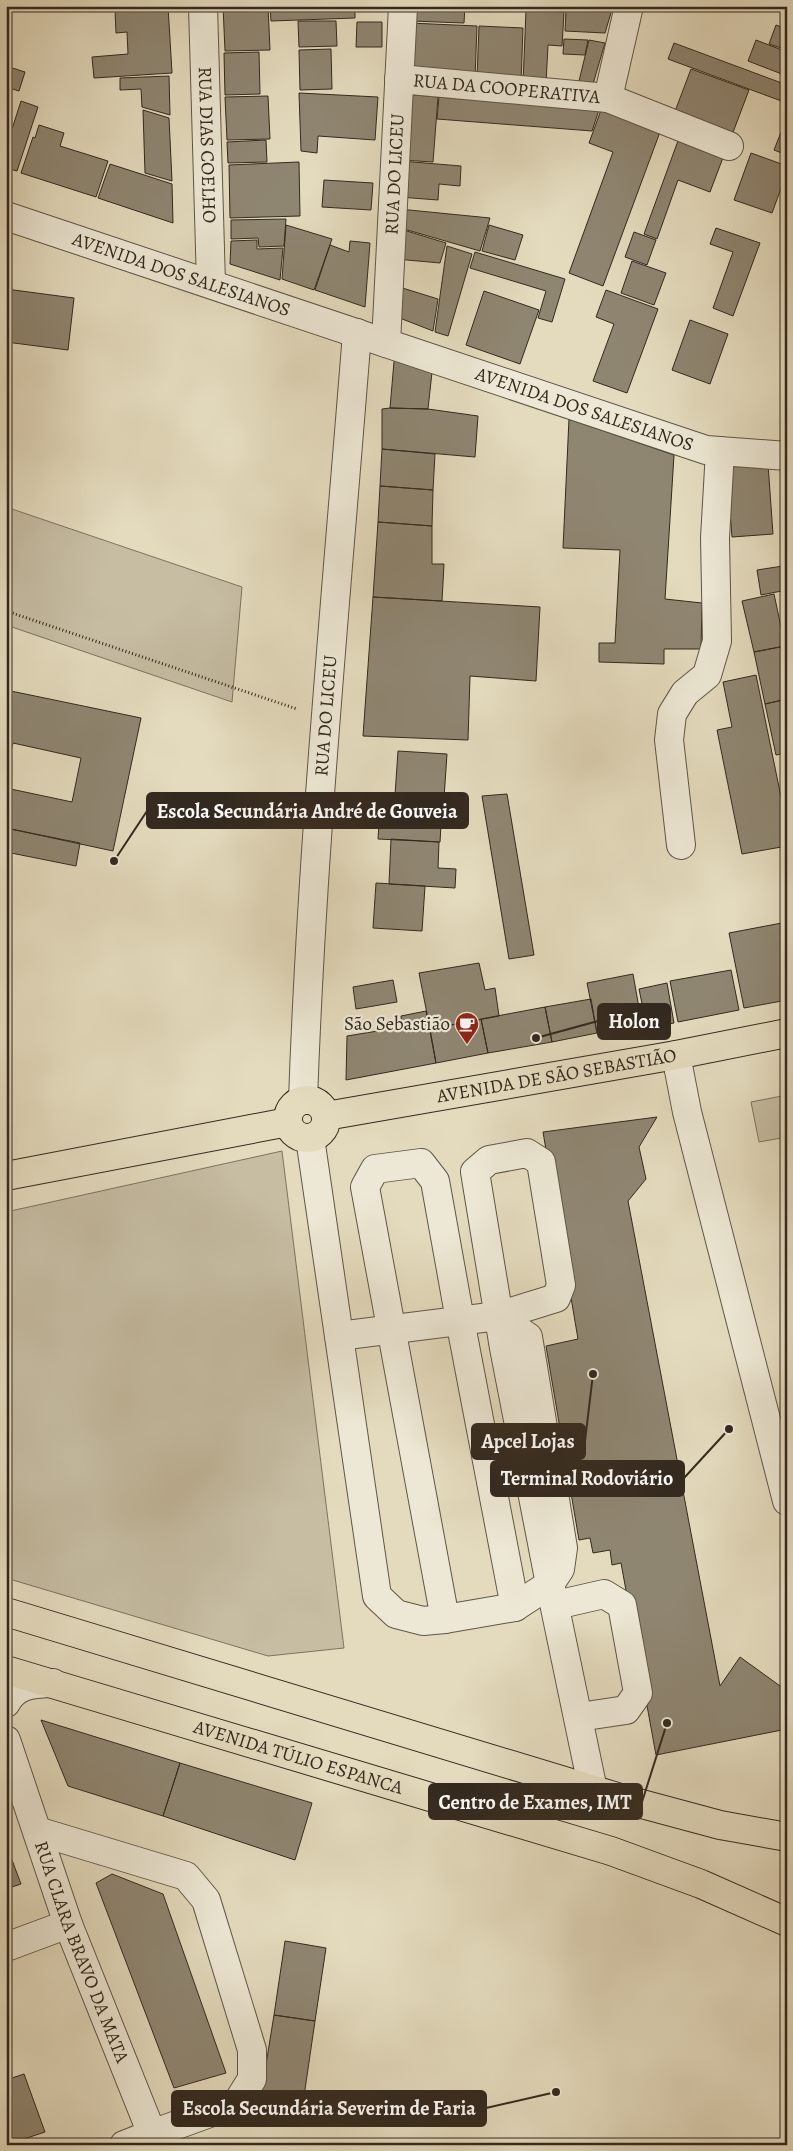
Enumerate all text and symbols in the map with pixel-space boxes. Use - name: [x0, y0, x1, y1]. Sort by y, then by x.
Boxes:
- street label: RUA DIAS COELHO: [192, 66, 222, 224]
- street label: RUA DA COOPERATIVA: [412, 67, 602, 110]
- street label: RUA DO LICEU: [378, 113, 411, 235]
- street label: AVENIDA DOS SALESIANOS: [68, 226, 294, 323]
- street label: AVENIDA DOS SALESIANOS: [471, 361, 697, 458]
- street label: RUA DO LICEU: [308, 654, 344, 777]
- callout: Escola Secundária André de Gouveia: [147, 793, 468, 828]
- text: Escola Secundária André de Gouveia: [156, 798, 458, 825]
- callout: Holon: [598, 1004, 670, 1039]
- text: Holon: [608, 1008, 660, 1035]
- place label: São Sebastião: [344, 1011, 450, 1037]
- cafe icon: São Sebastião: [454, 1011, 480, 1045]
- street label: AVENIDA DE SÃO SEBASTIÃO: [434, 1042, 678, 1110]
- callout: Apcel Lojas: [472, 1424, 585, 1459]
- text: Apcel Lojas: [480, 1428, 575, 1455]
- callout: Terminal Rodoviário: [491, 1461, 684, 1496]
- text: Terminal Rodoviário: [501, 1465, 673, 1492]
- street label: AVENIDA TÚLIO ESPANCA: [189, 1714, 407, 1801]
- callout: Centro de Exames, IMT: [429, 1784, 642, 1819]
- text: Centro de Exames, IMT: [438, 1789, 632, 1816]
- street label: RUA CLARA BRAVO DA MATA: [28, 1837, 136, 2068]
- callout: Escola Secundária Severim de Faria: [172, 2091, 486, 2126]
- text: Escola Secundária Severim de Faria: [182, 2095, 476, 2122]

